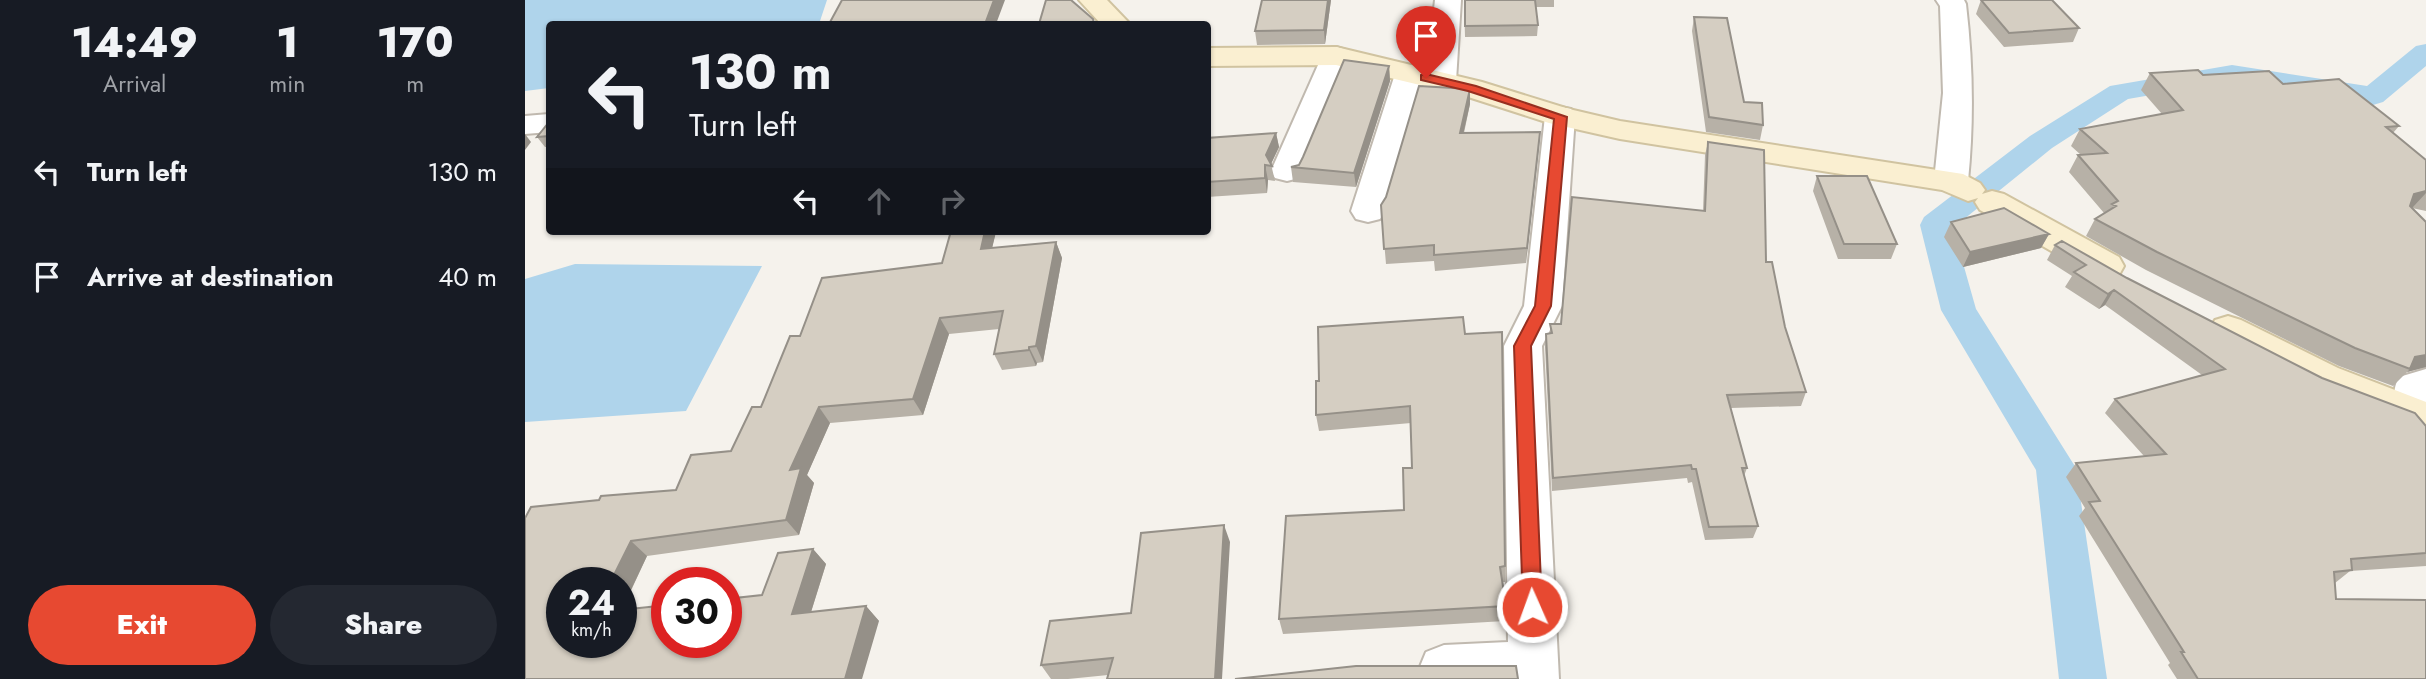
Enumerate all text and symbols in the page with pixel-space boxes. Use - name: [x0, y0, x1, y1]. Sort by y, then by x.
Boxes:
- pin: [1396, 6, 1456, 78]
- text: 14:49: [71, 12, 198, 73]
- text: 1: [276, 12, 298, 73]
- text: 170: [377, 12, 454, 73]
- icon: arrive: [1407, 17, 1445, 55]
- text: 130 m: [689, 37, 832, 107]
- icon: left: [574, 49, 665, 140]
- text: Arrival: [103, 67, 166, 101]
- text: min: [269, 67, 305, 101]
- text: m: [406, 67, 424, 101]
- text: Turn left: [689, 102, 796, 148]
- icon: left: [28, 153, 66, 191]
- text: Turn left: [87, 153, 187, 191]
- text: 130 m: [427, 153, 497, 191]
- icon: left: [787, 182, 825, 220]
- icon: ahead: [860, 182, 898, 220]
- icon: right: [933, 182, 971, 220]
- icon: arrive: [28, 258, 66, 296]
- text: Arrive at destination: [87, 258, 334, 296]
- text: 40 m: [438, 258, 497, 296]
- speed limit sign: 30: [651, 567, 742, 658]
- position arrow: [1495, 570, 1569, 644]
- text: 24: [568, 578, 615, 628]
- button: Exit: [28, 585, 256, 665]
- button: Share: [270, 585, 497, 665]
- text: km/h: [571, 617, 612, 643]

